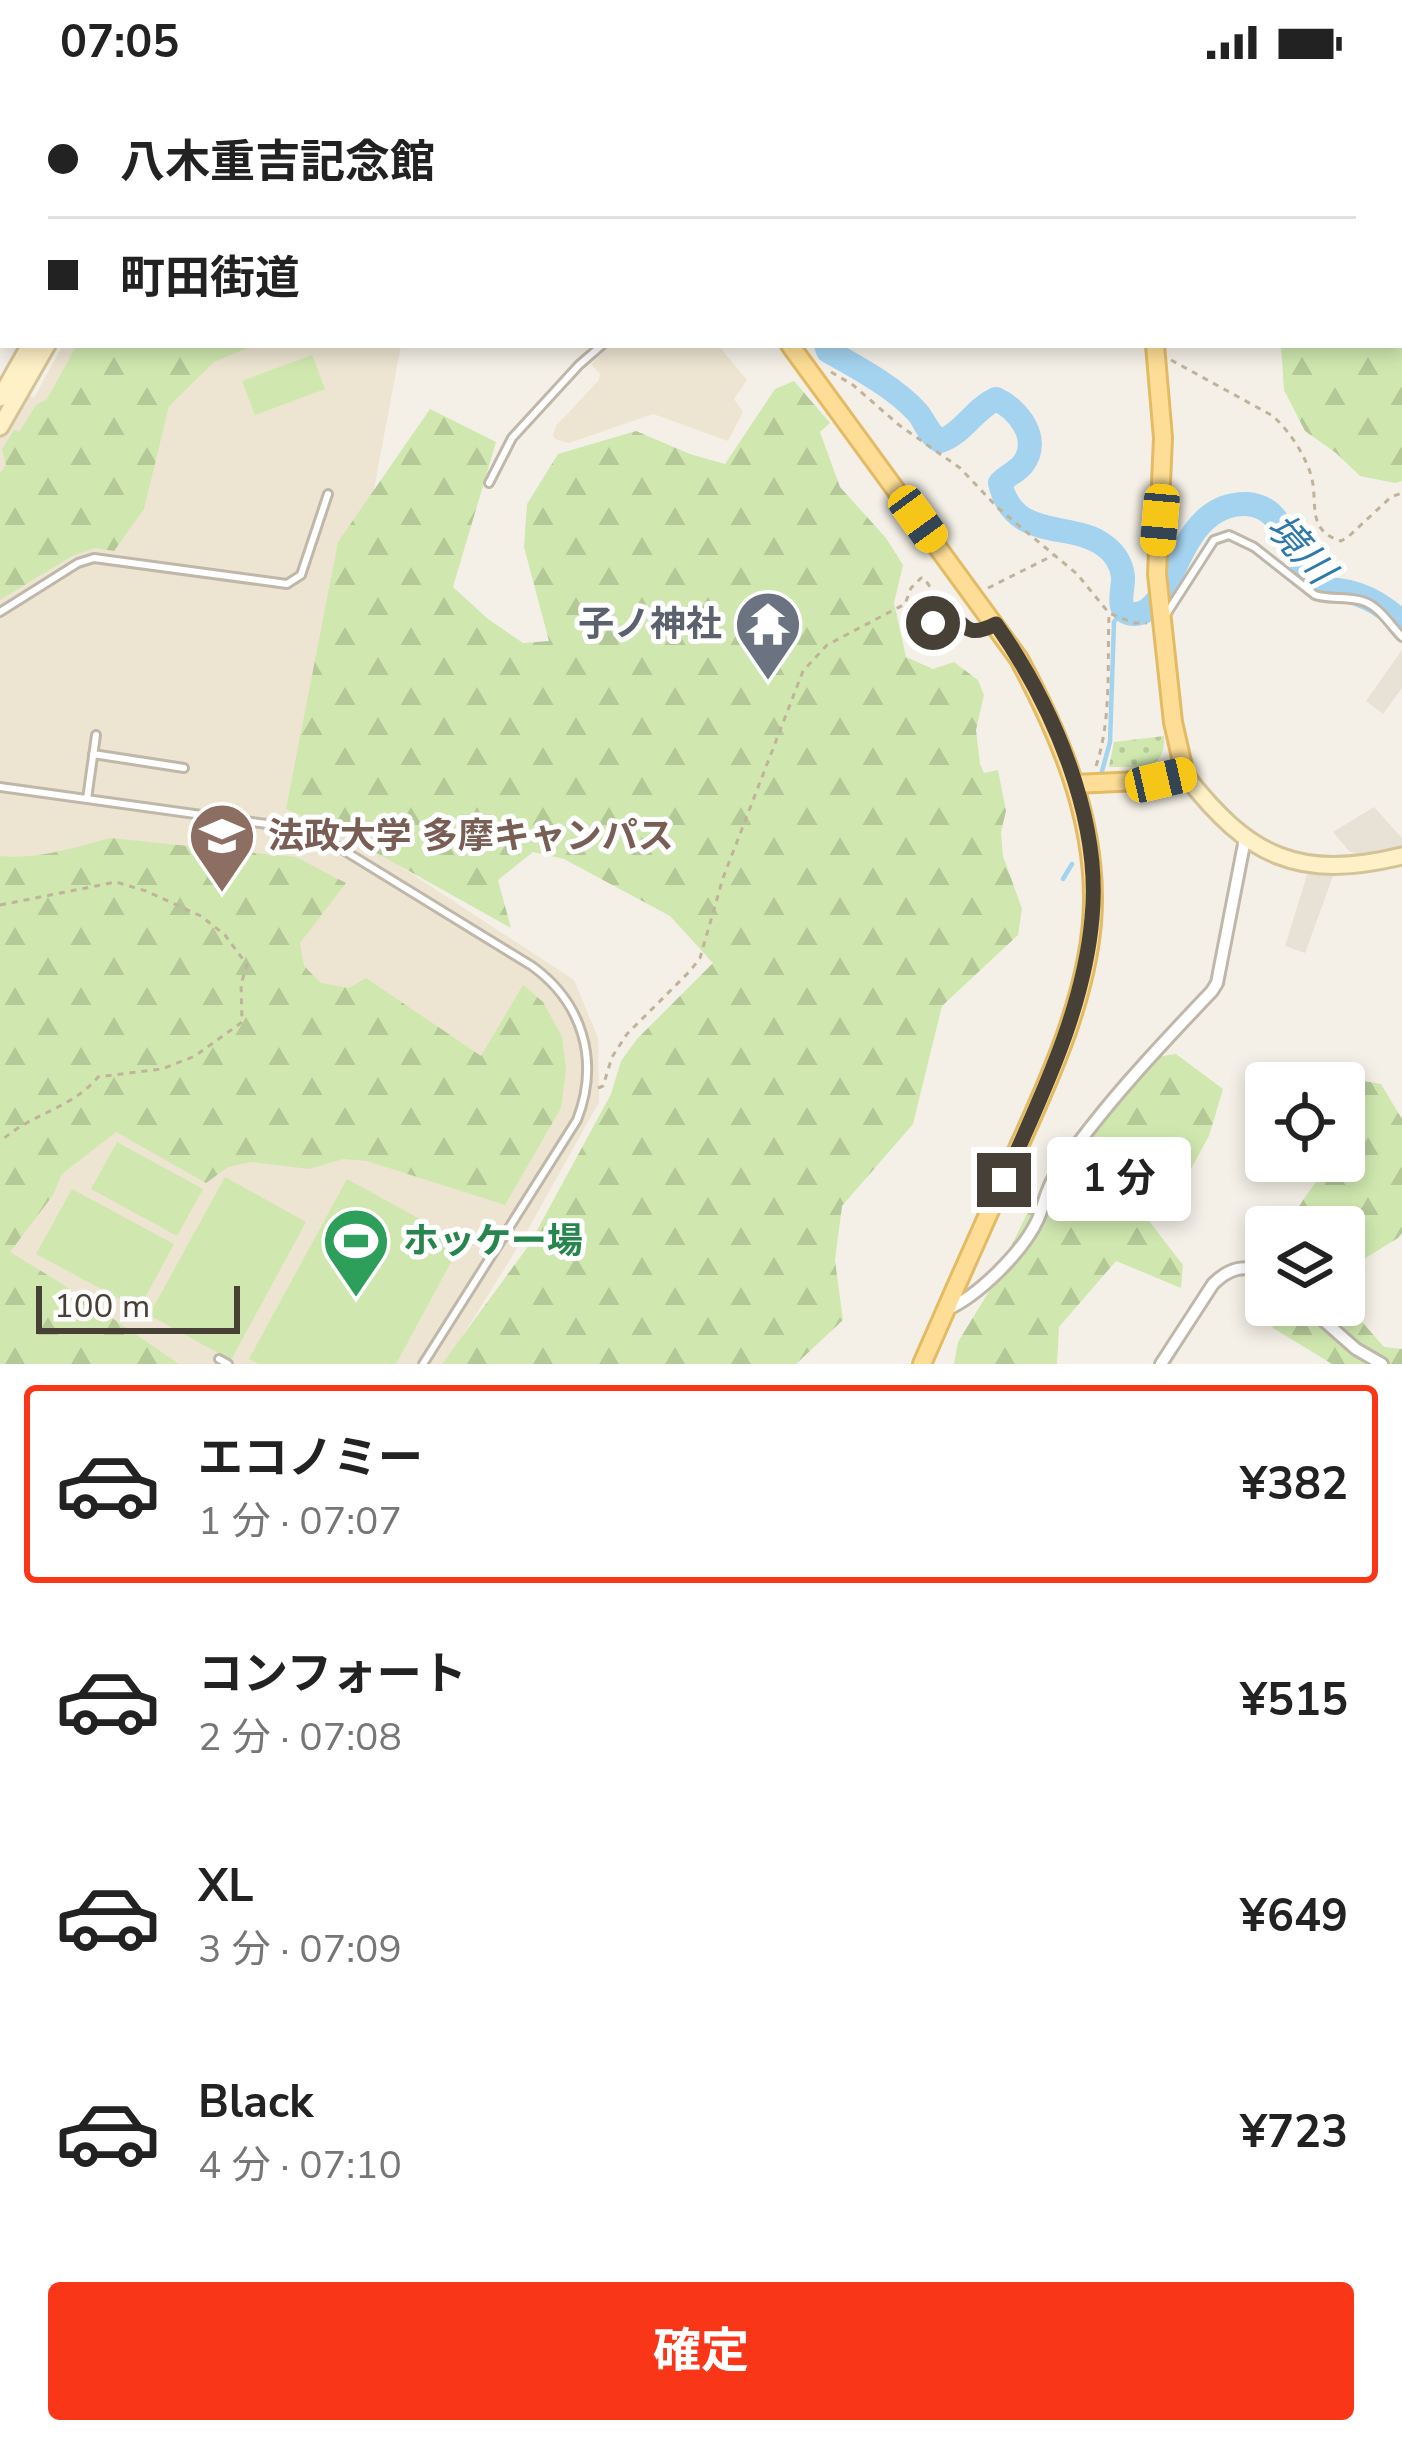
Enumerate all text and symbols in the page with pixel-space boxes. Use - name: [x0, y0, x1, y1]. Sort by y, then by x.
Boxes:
- text: 07:05: [60, 12, 179, 73]
- text: 八木重吉記念館: [120, 132, 435, 193]
- text: 町田街道: [120, 248, 300, 309]
- car: [882, 479, 954, 559]
- car: [1139, 483, 1181, 557]
- water label: 境川: [1254, 502, 1348, 599]
- temple icon: 子ノ神社: [733, 589, 803, 683]
- route start: [906, 596, 960, 650]
- place label: 子ノ神社: [578, 600, 722, 649]
- car: [1122, 754, 1200, 806]
- school or university icon: 法政大学 多摩キャンパス: [187, 801, 257, 895]
- place label: 法政大学 多摩キャンパス: [268, 812, 674, 861]
- map controls: [1245, 1062, 1365, 1326]
- button: locate: [1245, 1062, 1365, 1182]
- callout: 1 分: [1046, 1138, 1190, 1222]
- text: 1 分: [1083, 1152, 1155, 1205]
- route end: [977, 1153, 1031, 1207]
- sports icon: ホッケー場: [321, 1206, 391, 1300]
- button: layers: [1245, 1206, 1365, 1326]
- place label: ホッケー場: [403, 1217, 583, 1266]
- scale bar: [36, 1280, 240, 1333]
- text: 100 m: [54, 1284, 150, 1329]
- text: エコノミー: [198, 1428, 423, 1489]
- icon: car: [54, 1430, 162, 1538]
- text: ¥382: [1240, 1454, 1348, 1515]
- text: 1 分 · 07:07: [198, 1495, 402, 1548]
- text: コンフォート: [198, 1644, 467, 1705]
- icon: car: [54, 1646, 162, 1754]
- text: ¥515: [1240, 1670, 1348, 1731]
- text: 2 分 · 07:08: [198, 1711, 402, 1764]
- text: XL: [198, 1856, 254, 1917]
- icon: car: [54, 1862, 162, 1970]
- text: ¥649: [1240, 1886, 1348, 1947]
- text: 3 分 · 07:09: [198, 1923, 402, 1976]
- text: Black: [198, 2072, 313, 2133]
- icon: car: [54, 2078, 162, 2186]
- text: ¥723: [1240, 2102, 1348, 2163]
- text: 4 分 · 07:10: [198, 2139, 402, 2192]
- button: 確定: [48, 2282, 1354, 2420]

